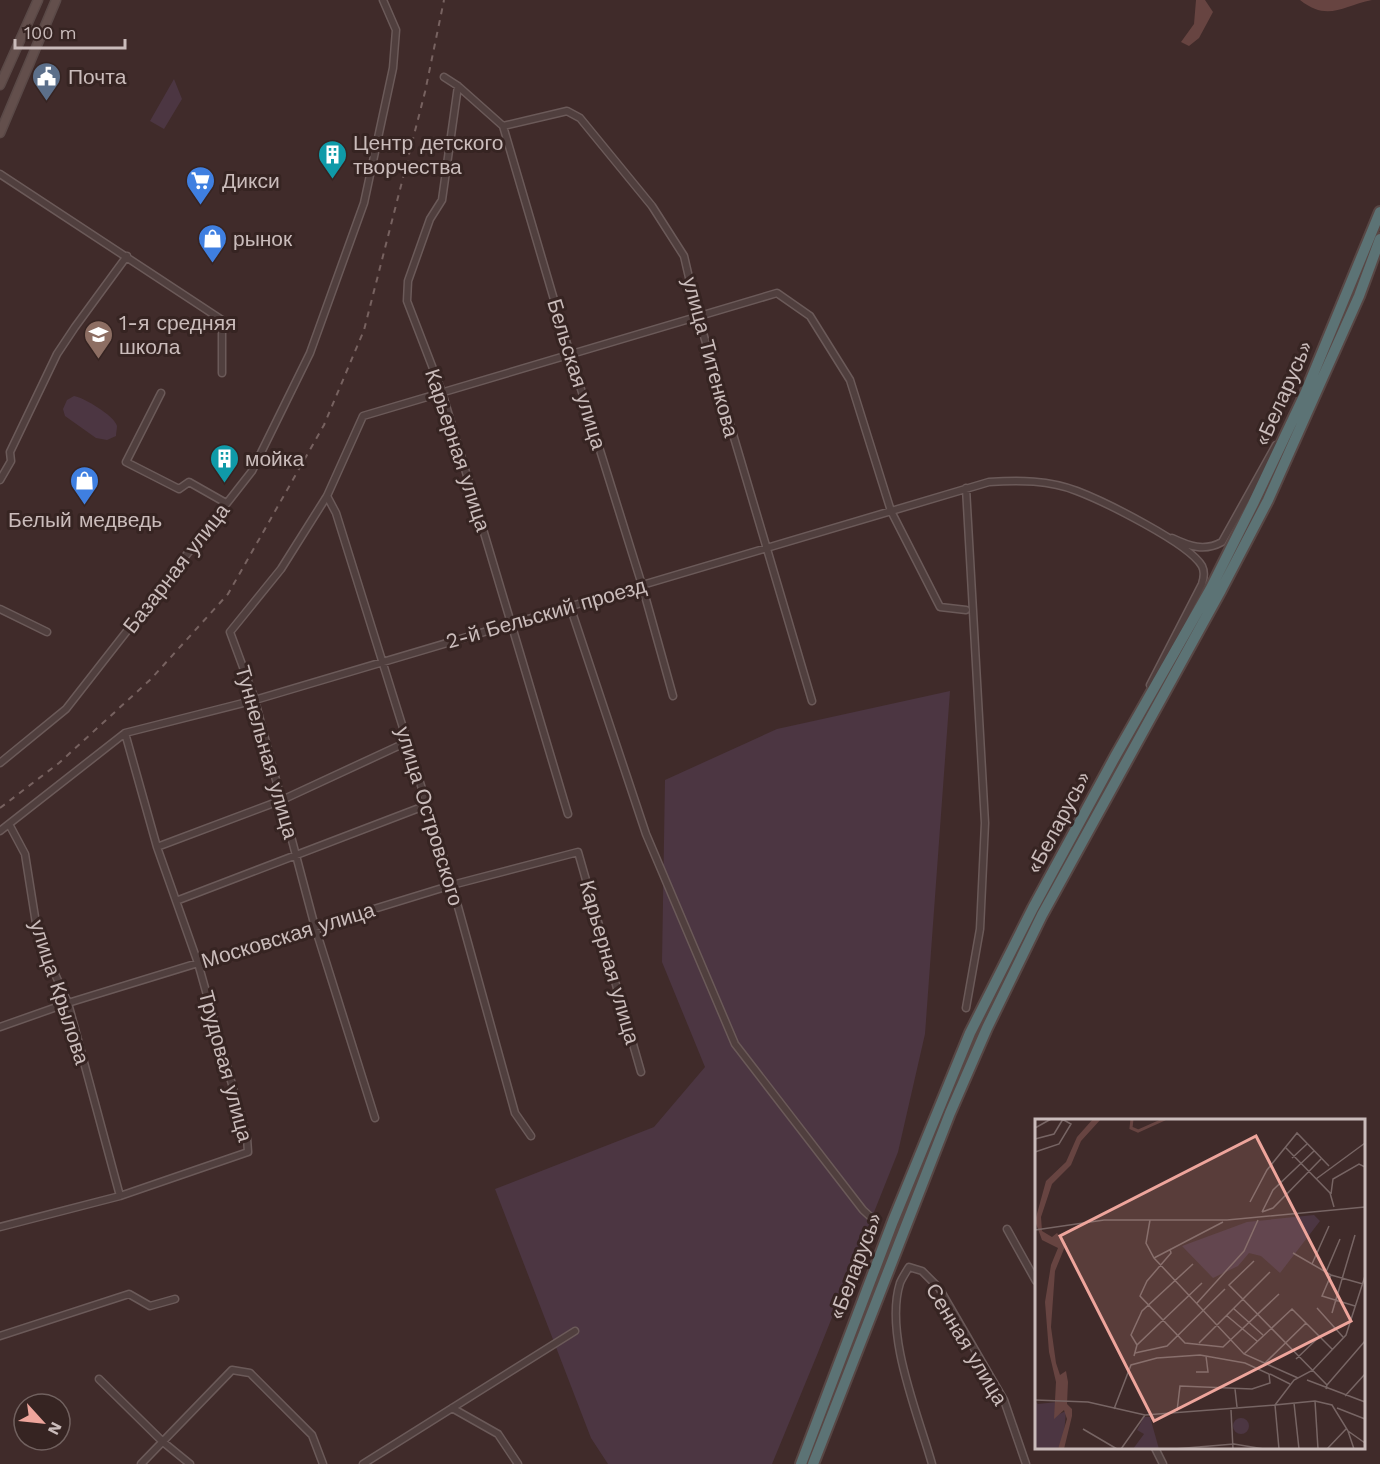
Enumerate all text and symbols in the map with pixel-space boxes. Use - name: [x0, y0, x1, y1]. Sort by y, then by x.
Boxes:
- scale bar: [15, 12, 124, 50]
- text: 100 m: [24, 22, 77, 43]
- public building icon: Почта: [31, 60, 63, 102]
- place label: Почта: [68, 64, 127, 89]
- place label: Центр детского творчества: [353, 130, 503, 179]
- building icon: Центр детского творчества: [316, 138, 348, 180]
- supermarket icon: Дикси: [185, 164, 217, 206]
- place label: Дикси: [222, 168, 280, 193]
- shop icon: рынок: [196, 222, 228, 264]
- place label: рынок: [233, 226, 293, 251]
- street label: улица Титенкова: [678, 274, 744, 440]
- street label: Бельская улица: [542, 296, 612, 453]
- place label: 1-я средняя школа: [119, 310, 236, 359]
- school or university icon: 1-я средняя школа: [82, 318, 114, 360]
- street label: «Беларусь»: [1249, 337, 1317, 449]
- street label: Карьерная улица: [420, 366, 496, 535]
- building icon: мойка: [208, 442, 240, 484]
- place label: мойка: [245, 446, 304, 471]
- shop icon: Белый медведь: [69, 464, 101, 506]
- street label: Базарная улица: [118, 498, 235, 638]
- place label: Белый медведь: [8, 507, 162, 532]
- street label: 2-й Бельский проезд: [443, 572, 649, 654]
- street label: Туннельная улица: [230, 662, 304, 842]
- street label: улица Островского: [391, 723, 469, 909]
- street label: «Беларусь»: [1021, 766, 1095, 878]
- street label: Карьерная улица: [575, 877, 645, 1047]
- street label: Московская улица: [198, 897, 378, 973]
- street label: улица Крылова: [25, 916, 95, 1068]
- street label: Трудовая улица: [194, 988, 258, 1145]
- inset map: [1035, 1119, 1365, 1449]
- street label: «Беларусь»: [823, 1209, 887, 1323]
- street label: Сенная улица: [921, 1278, 1013, 1410]
- north arrow: [12, 1392, 72, 1452]
- text: N: [44, 1419, 66, 1438]

